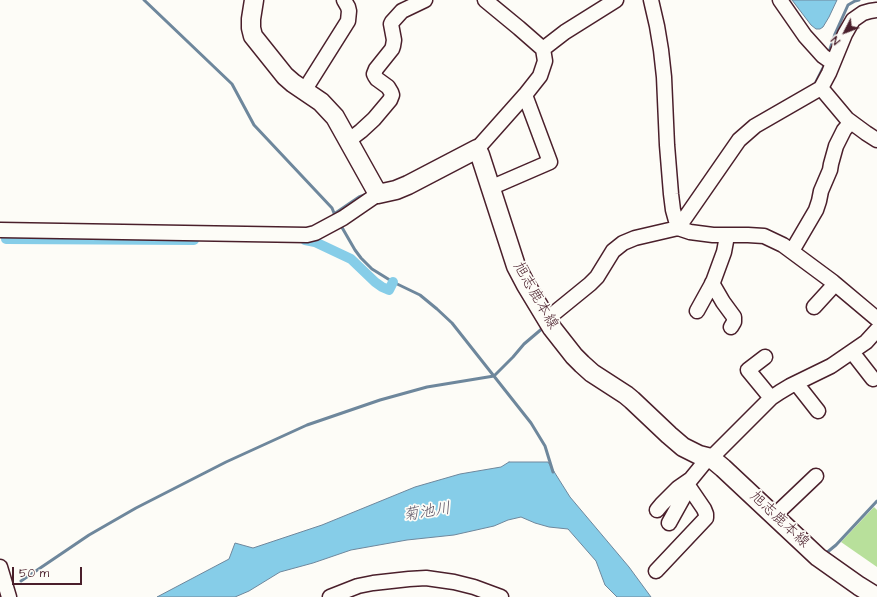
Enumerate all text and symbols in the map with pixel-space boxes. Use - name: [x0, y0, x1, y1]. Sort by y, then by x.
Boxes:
- north arrow: [825, 12, 865, 52]
- text: N: [828, 33, 844, 48]
- street label: 旭志鹿本線: [508, 259, 562, 333]
- street label: 旭志鹿本線: [745, 488, 813, 552]
- water label: 菊池川: [402, 500, 452, 526]
- scale bar: [14, 559, 84, 585]
- text: 50 m: [19, 565, 49, 582]

